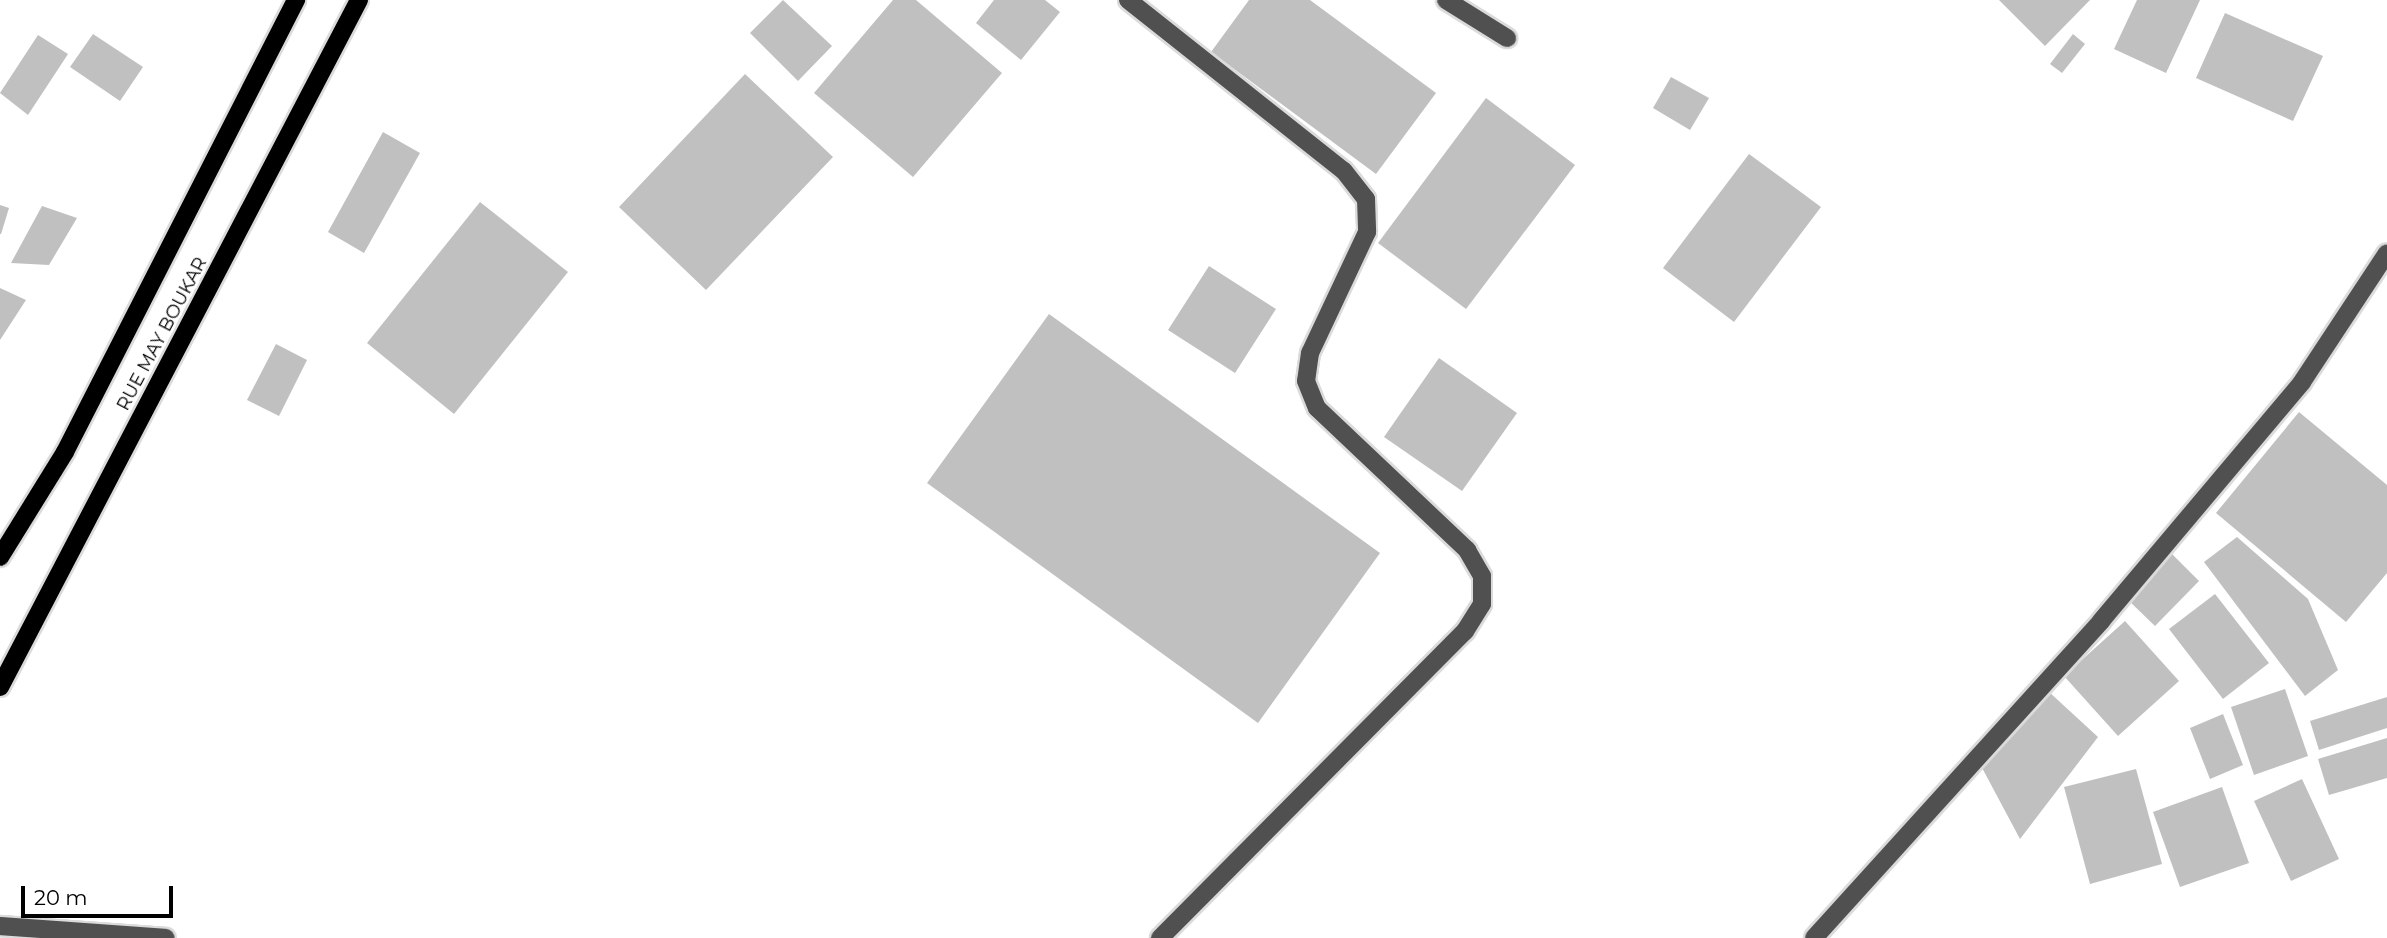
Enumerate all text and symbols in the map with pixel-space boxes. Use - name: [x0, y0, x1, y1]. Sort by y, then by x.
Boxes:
- street label: RUE MAY BOUKAR: [112, 254, 212, 414]
- scale bar: [24, 872, 177, 916]
- text: 20 m: [34, 885, 88, 910]

